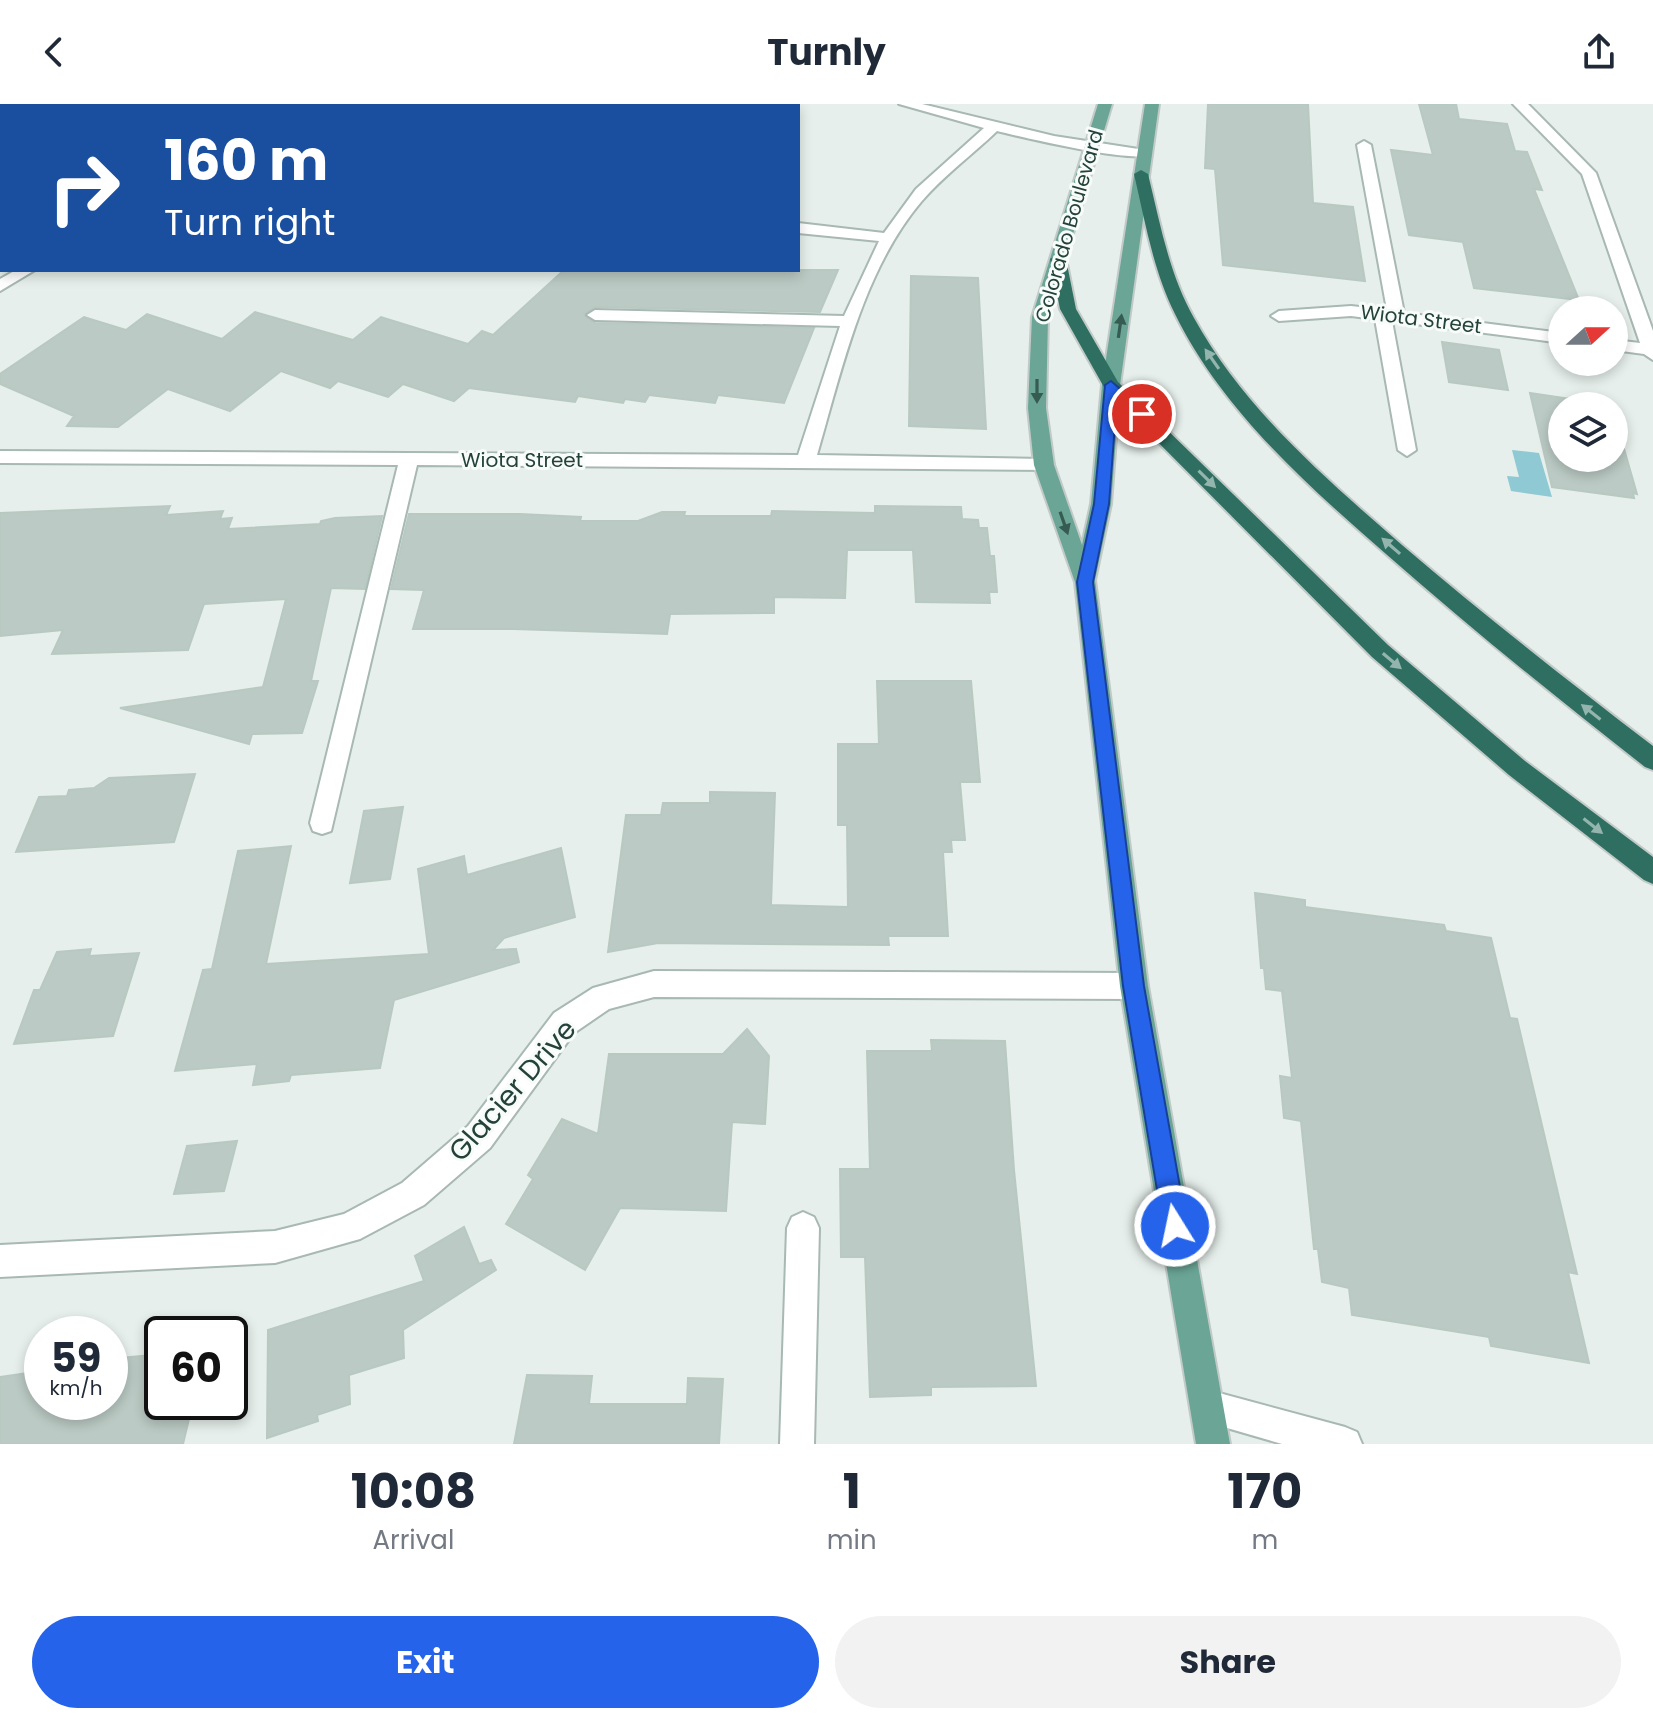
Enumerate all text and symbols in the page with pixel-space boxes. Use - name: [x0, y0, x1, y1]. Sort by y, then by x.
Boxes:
- text: Turnly: [767, 27, 886, 78]
- icon: back: [32, 30, 76, 74]
- icon: share: [1577, 30, 1621, 74]
- text: 160 m: [164, 121, 328, 200]
- street label: Colorado Boulevard: [1028, 126, 1110, 326]
- icon: right: [32, 136, 136, 240]
- text: Turn right: [164, 197, 335, 248]
- north arrow: [1548, 296, 1628, 376]
- map controls: [1548, 296, 1628, 472]
- street label: Wiota Street: [1359, 298, 1483, 340]
- one-way arrow: [1114, 313, 1127, 338]
- one-way arrow: [1205, 348, 1220, 369]
- one-way arrow: [1031, 379, 1043, 404]
- pin: [1108, 380, 1176, 448]
- icon: arrive: [1120, 392, 1164, 436]
- button: layers: [1548, 392, 1628, 472]
- street label: Wiota Street: [461, 446, 583, 474]
- one-way arrow: [1197, 469, 1216, 488]
- one-way arrow: [1059, 512, 1071, 536]
- one-way arrow: [1382, 538, 1401, 556]
- one-way arrow: [1382, 652, 1402, 669]
- one-way arrow: [1581, 705, 1601, 721]
- one-way arrow: [1583, 818, 1603, 834]
- street label: Glacier Drive: [440, 1011, 585, 1170]
- position arrow: [1133, 1184, 1217, 1268]
- speed limit sign: 60: [144, 1316, 248, 1420]
- text: 59: [51, 1330, 101, 1386]
- text: km/h: [49, 1374, 103, 1402]
- text: 10:08: [351, 1458, 476, 1525]
- text: 1: [843, 1458, 861, 1525]
- text: 170: [1227, 1458, 1302, 1525]
- text: Arrival: [372, 1522, 454, 1558]
- text: min: [827, 1522, 877, 1558]
- text: m: [1251, 1522, 1278, 1558]
- button: Exit: [32, 1616, 819, 1708]
- button: Share: [835, 1616, 1621, 1708]

